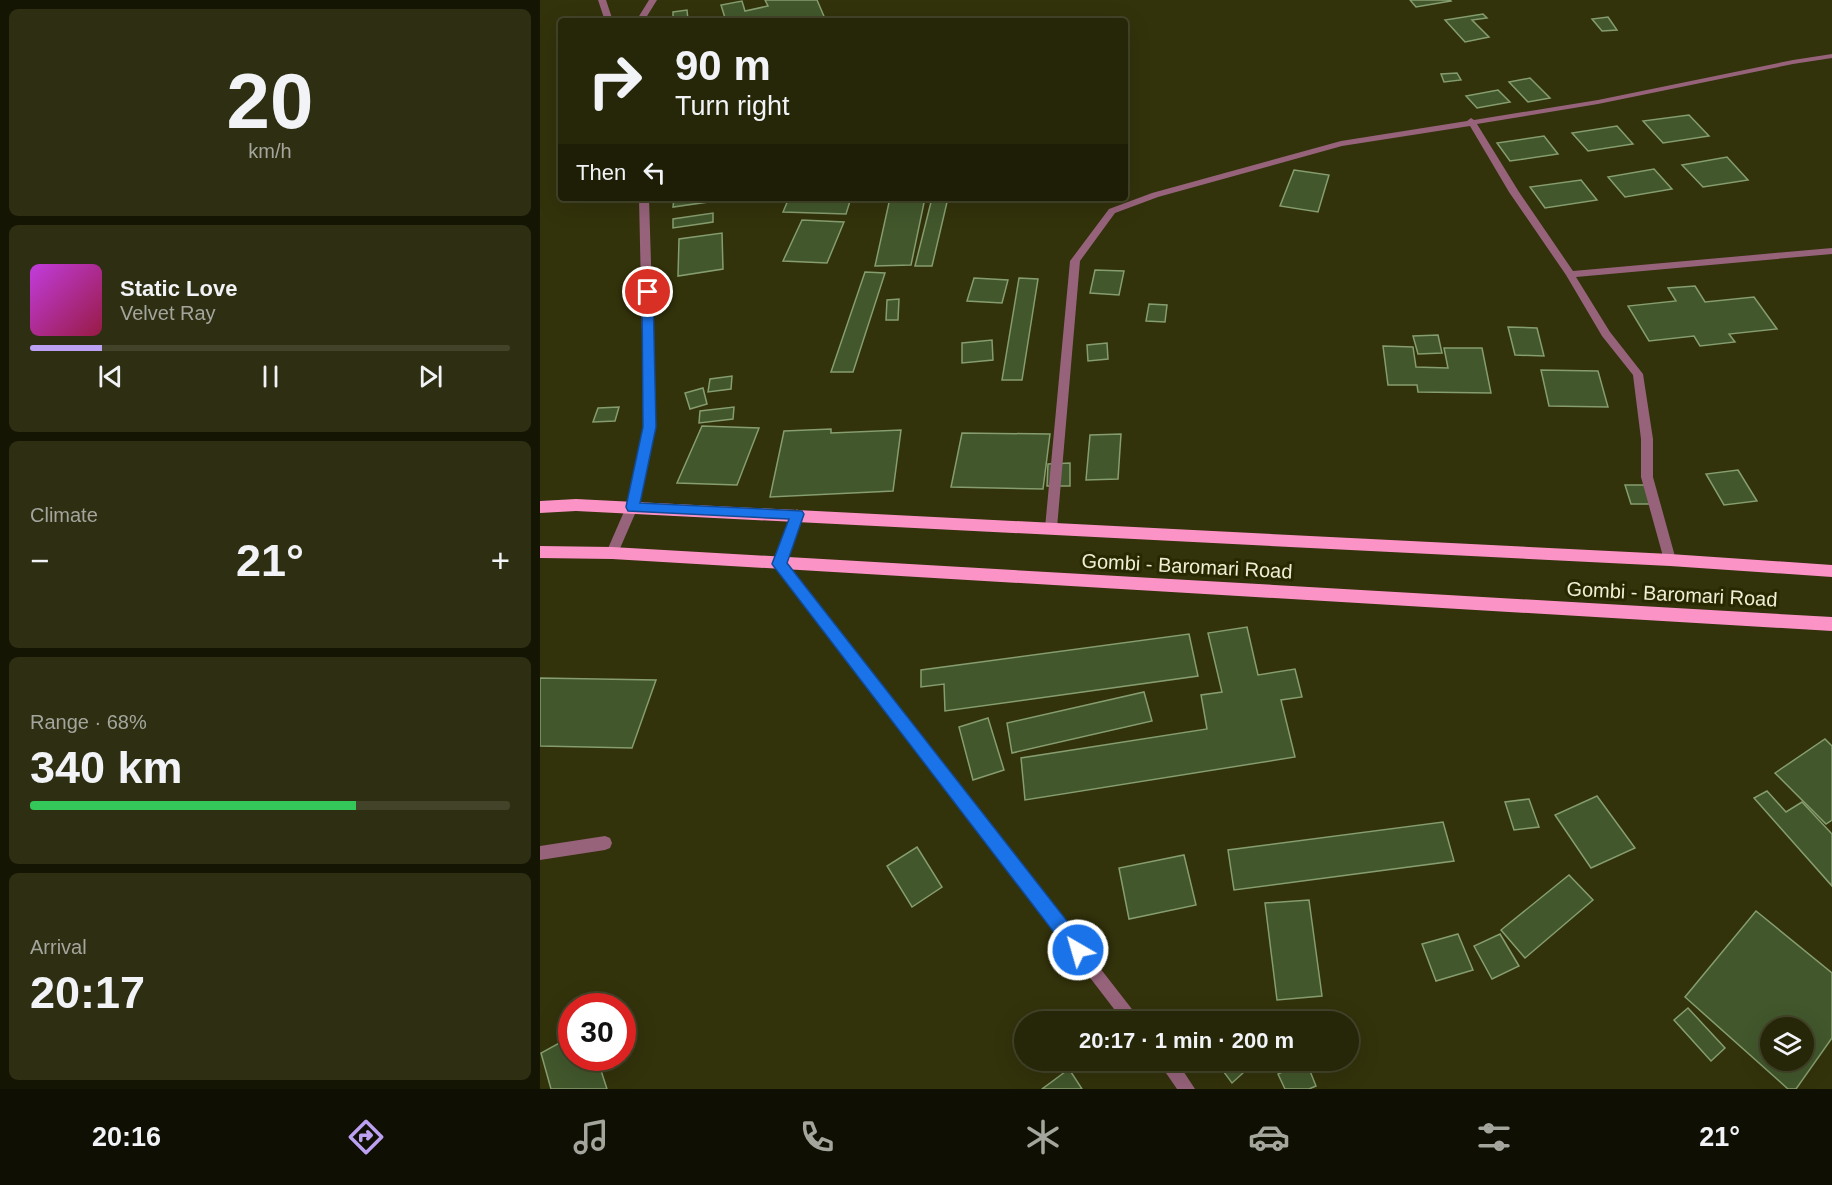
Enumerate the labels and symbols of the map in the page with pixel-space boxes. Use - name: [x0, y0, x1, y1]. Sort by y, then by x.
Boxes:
- pin: [622, 266, 673, 317]
- street label: Gombi - Baromari Road: [1081, 549, 1293, 583]
- street label: Gombi - Baromari Road: [1566, 577, 1778, 611]
- position arrow: [1046, 918, 1110, 982]
- speed limit sign: 30: [558, 993, 636, 1071]

